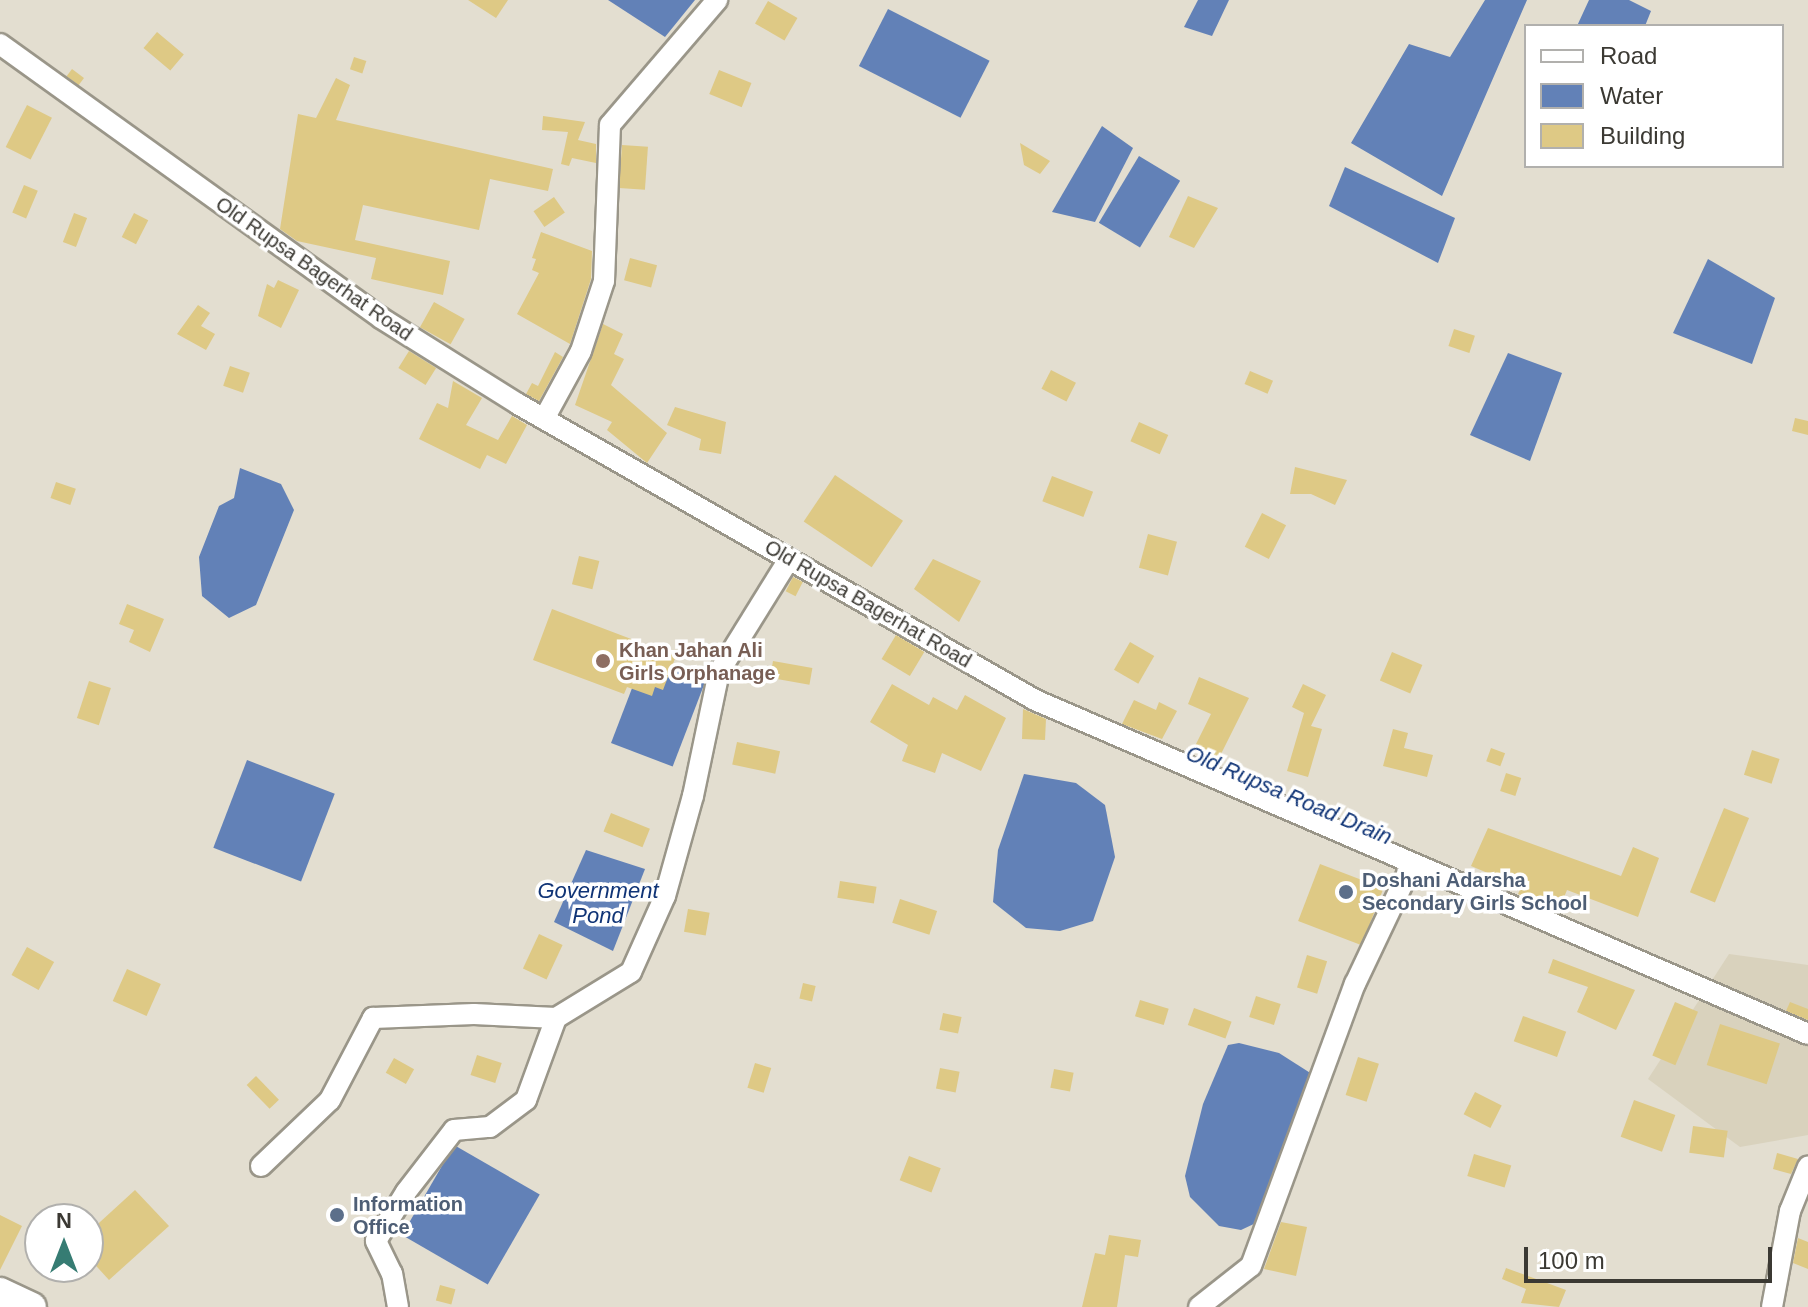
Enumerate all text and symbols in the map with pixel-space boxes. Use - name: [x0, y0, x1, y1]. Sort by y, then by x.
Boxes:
- legend: [1524, 24, 1784, 168]
- text: Road: [1600, 42, 1657, 69]
- text: Water: [1600, 82, 1663, 109]
- text: Building: [1600, 122, 1685, 149]
- street label: Old Rupsa Bagerhat Road: [211, 192, 417, 346]
- street label: Old Rupsa Bagerhat Road: [760, 535, 976, 673]
- place label: Khan Jahan Ali Girls Orphanage: [619, 638, 776, 685]
- marker: Khan Jahan Ali Girls Orphanage: [594, 652, 612, 670]
- water label: Old Rupsa Road Drain: [1182, 740, 1396, 850]
- place label: Doshani Adarsha Secondary Girls School: [1362, 868, 1588, 915]
- water label: Government Pond: [537, 877, 659, 928]
- marker: Doshani Adarsha Secondary Girls School: [1337, 883, 1355, 901]
- place label: Information Office: [353, 1192, 463, 1239]
- north arrow: [24, 1203, 104, 1283]
- marker: Information Office: [328, 1206, 346, 1224]
- text: N: [56, 1208, 72, 1233]
- scale bar: [1528, 1231, 1776, 1281]
- text: 100 m: [1538, 1247, 1605, 1274]

